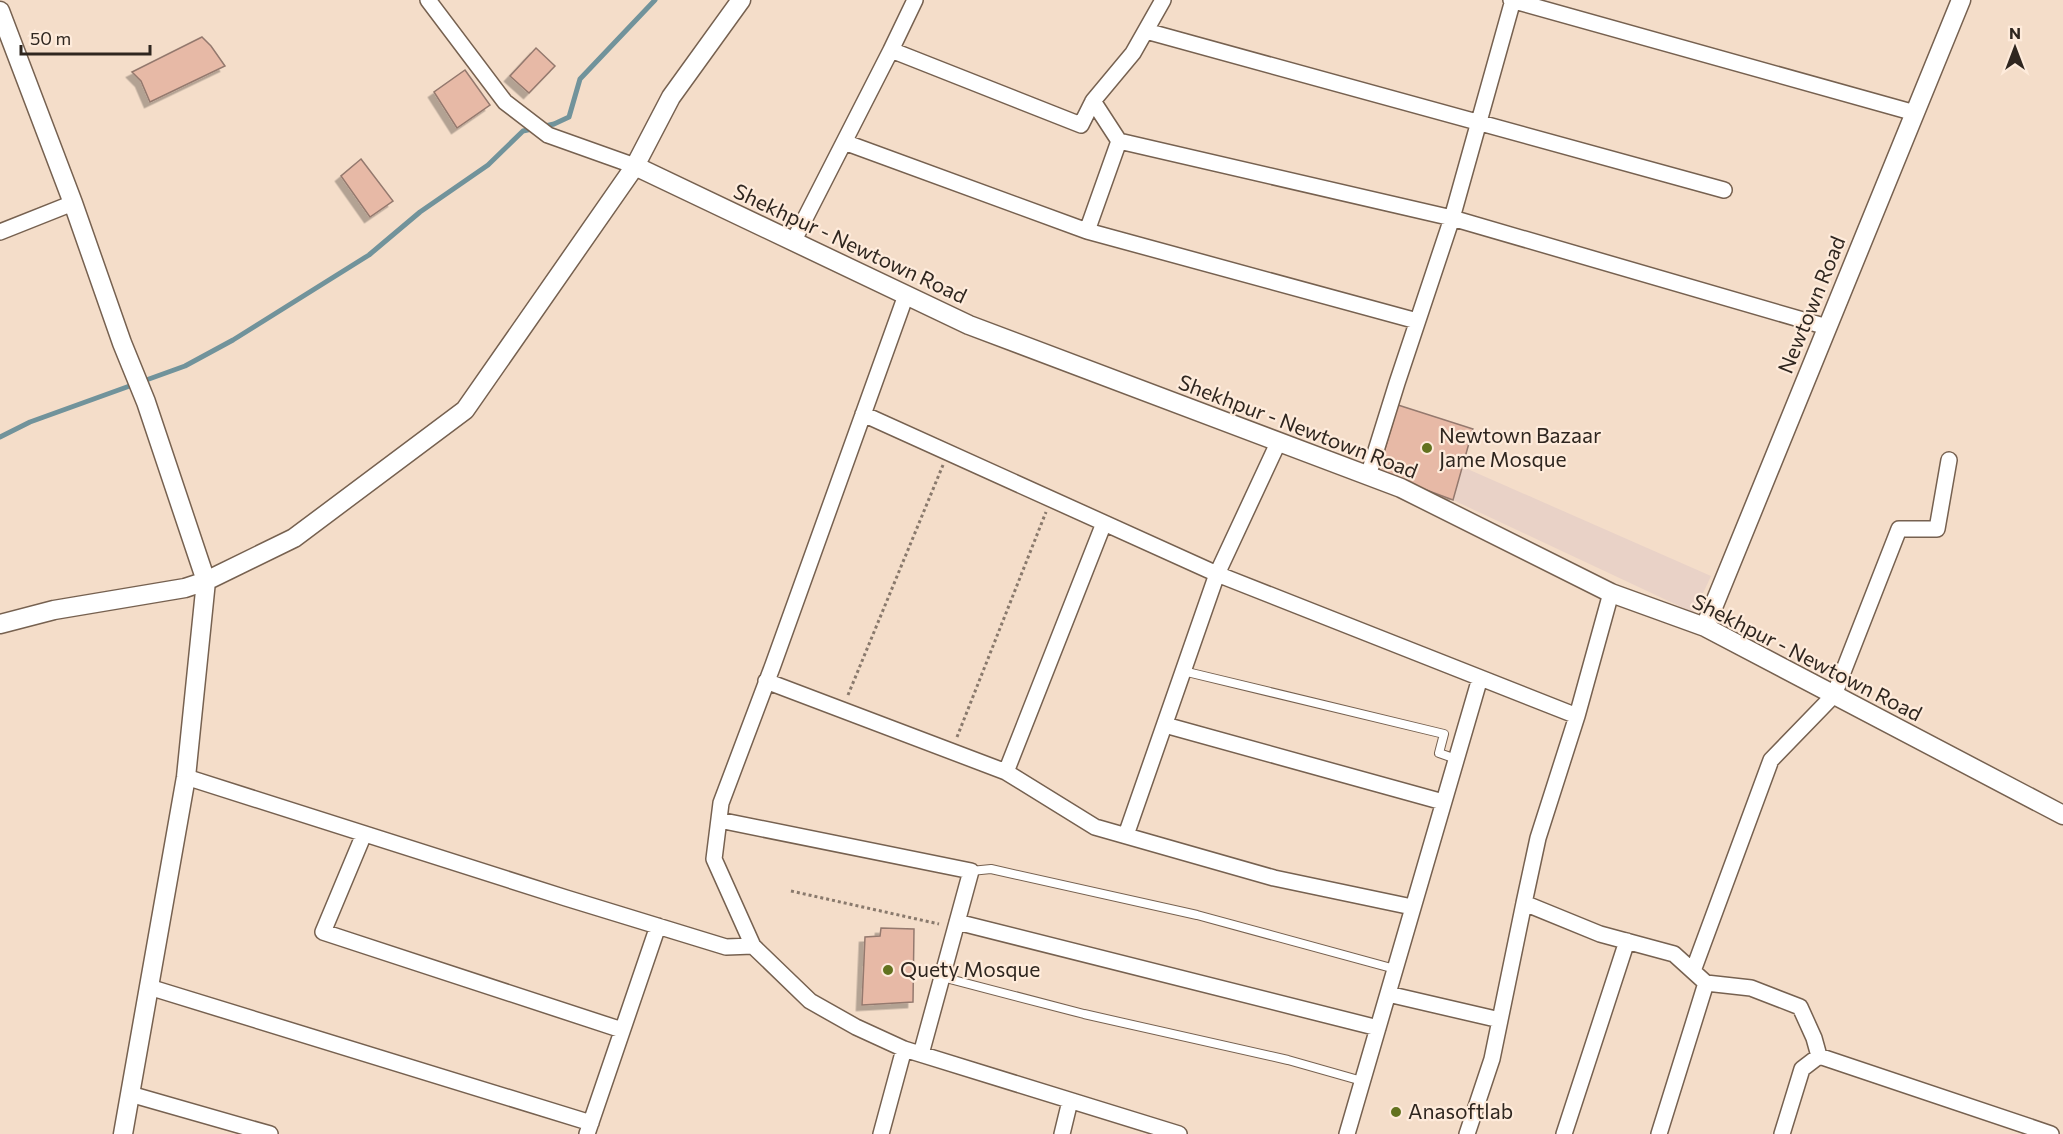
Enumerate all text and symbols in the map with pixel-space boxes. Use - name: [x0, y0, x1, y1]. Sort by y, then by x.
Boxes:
- scale bar: [21, 18, 150, 56]
- north arrow: [1985, 18, 2045, 78]
- text: N: [2009, 23, 2021, 42]
- text: 50 m: [30, 27, 71, 49]
- street label: Shekhpur - Newtown Road: [730, 178, 971, 308]
- street label: Newtown Road: [1772, 232, 1850, 377]
- street label: Shekhpur - Newtown Road: [1175, 368, 1422, 483]
- place label: Newtown Bazaar Jame Mosque: [1439, 422, 1601, 471]
- marker: Newtown Bazaar Jame Mosque: [1420, 441, 1434, 455]
- street label: Shekhpur - Newtown Road: [1689, 588, 1927, 726]
- place label: Quety Mosque: [900, 956, 1040, 981]
- marker: Quety Mosque: [881, 963, 895, 977]
- place label: Anasoftlab: [1408, 1098, 1513, 1123]
- marker: Anasoftlab: [1389, 1105, 1403, 1119]

